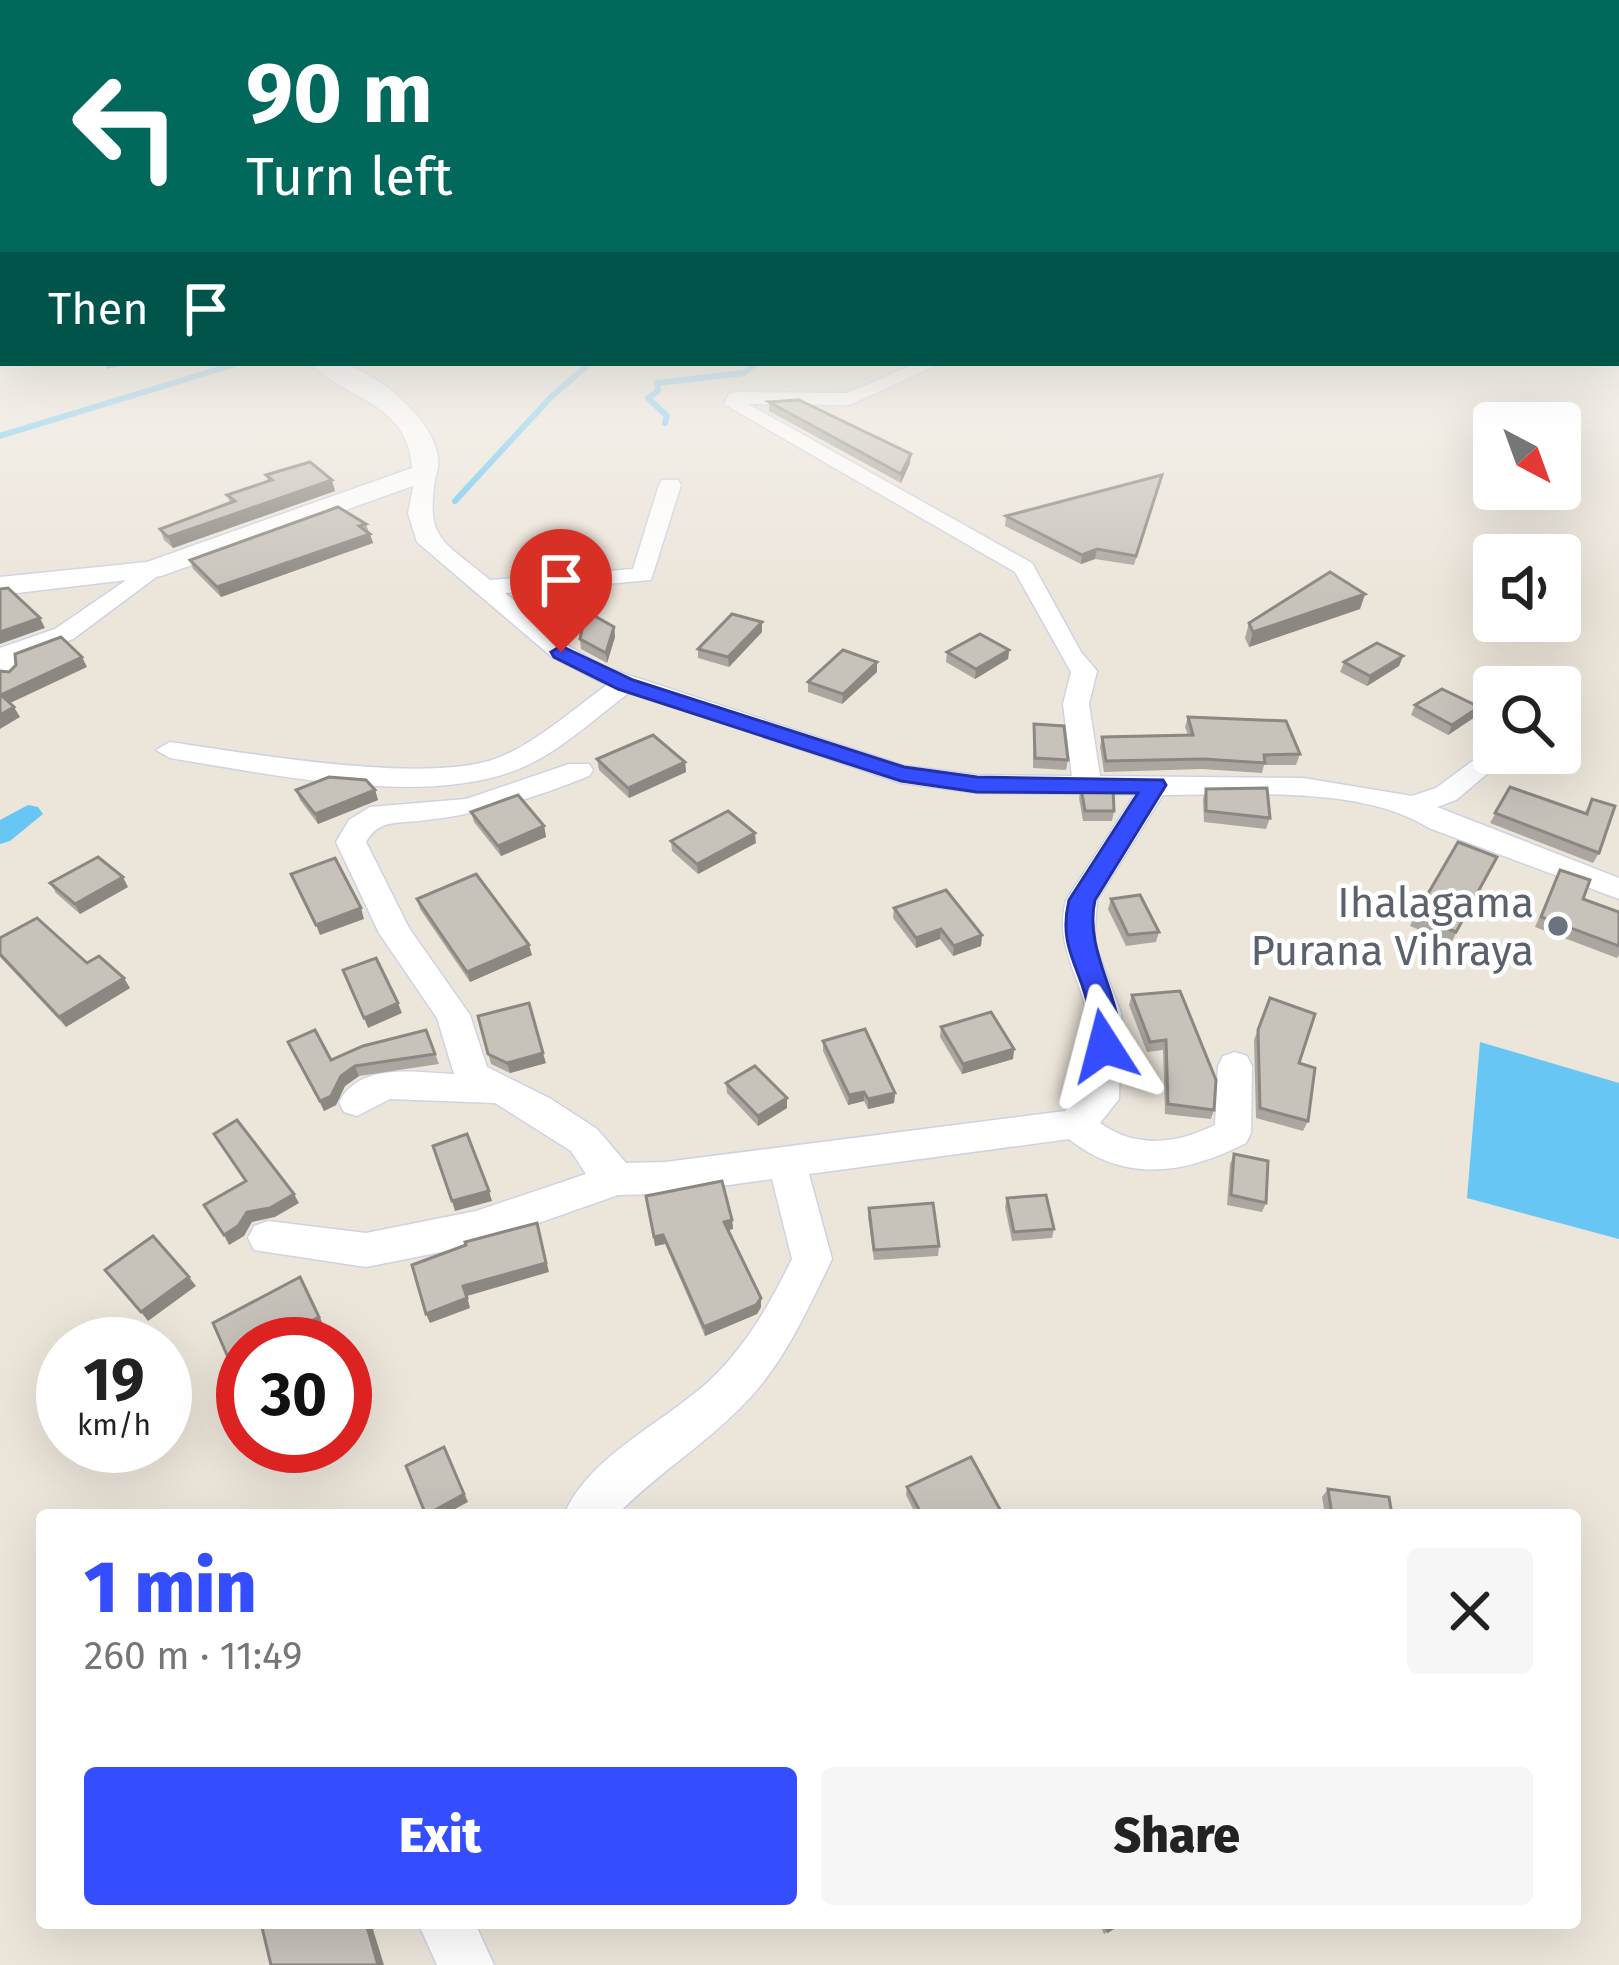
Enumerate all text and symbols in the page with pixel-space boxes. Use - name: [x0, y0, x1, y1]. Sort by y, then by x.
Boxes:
- text: 90 m: [246, 43, 433, 144]
- icon: left: [48, 48, 204, 204]
- text: Turn left: [246, 145, 453, 209]
- icon: arrive: [173, 276, 239, 342]
- text: Then: [48, 282, 149, 336]
- north arrow: [1473, 402, 1581, 510]
- map controls: [1473, 402, 1581, 774]
- pin: [510, 529, 612, 652]
- button: sound: [1473, 534, 1581, 642]
- icon: arrive: [528, 547, 594, 613]
- button: search: [1473, 666, 1581, 774]
- place label: Ihalagama Purana Vihraya: [1250, 878, 1534, 976]
- marker: Ihalagama Purana Vihraya: [1545, 913, 1571, 939]
- position arrow: [1041, 983, 1167, 1109]
- speed limit sign: 30: [216, 1317, 372, 1473]
- text: 19: [83, 1344, 145, 1416]
- text: km/h: [77, 1407, 151, 1443]
- text: 1 min: [84, 1545, 257, 1631]
- button: close: [1407, 1548, 1533, 1674]
- text: 260 m · 11:49: [84, 1633, 302, 1679]
- button: Exit: [84, 1767, 797, 1905]
- button: Share: [821, 1767, 1533, 1905]

